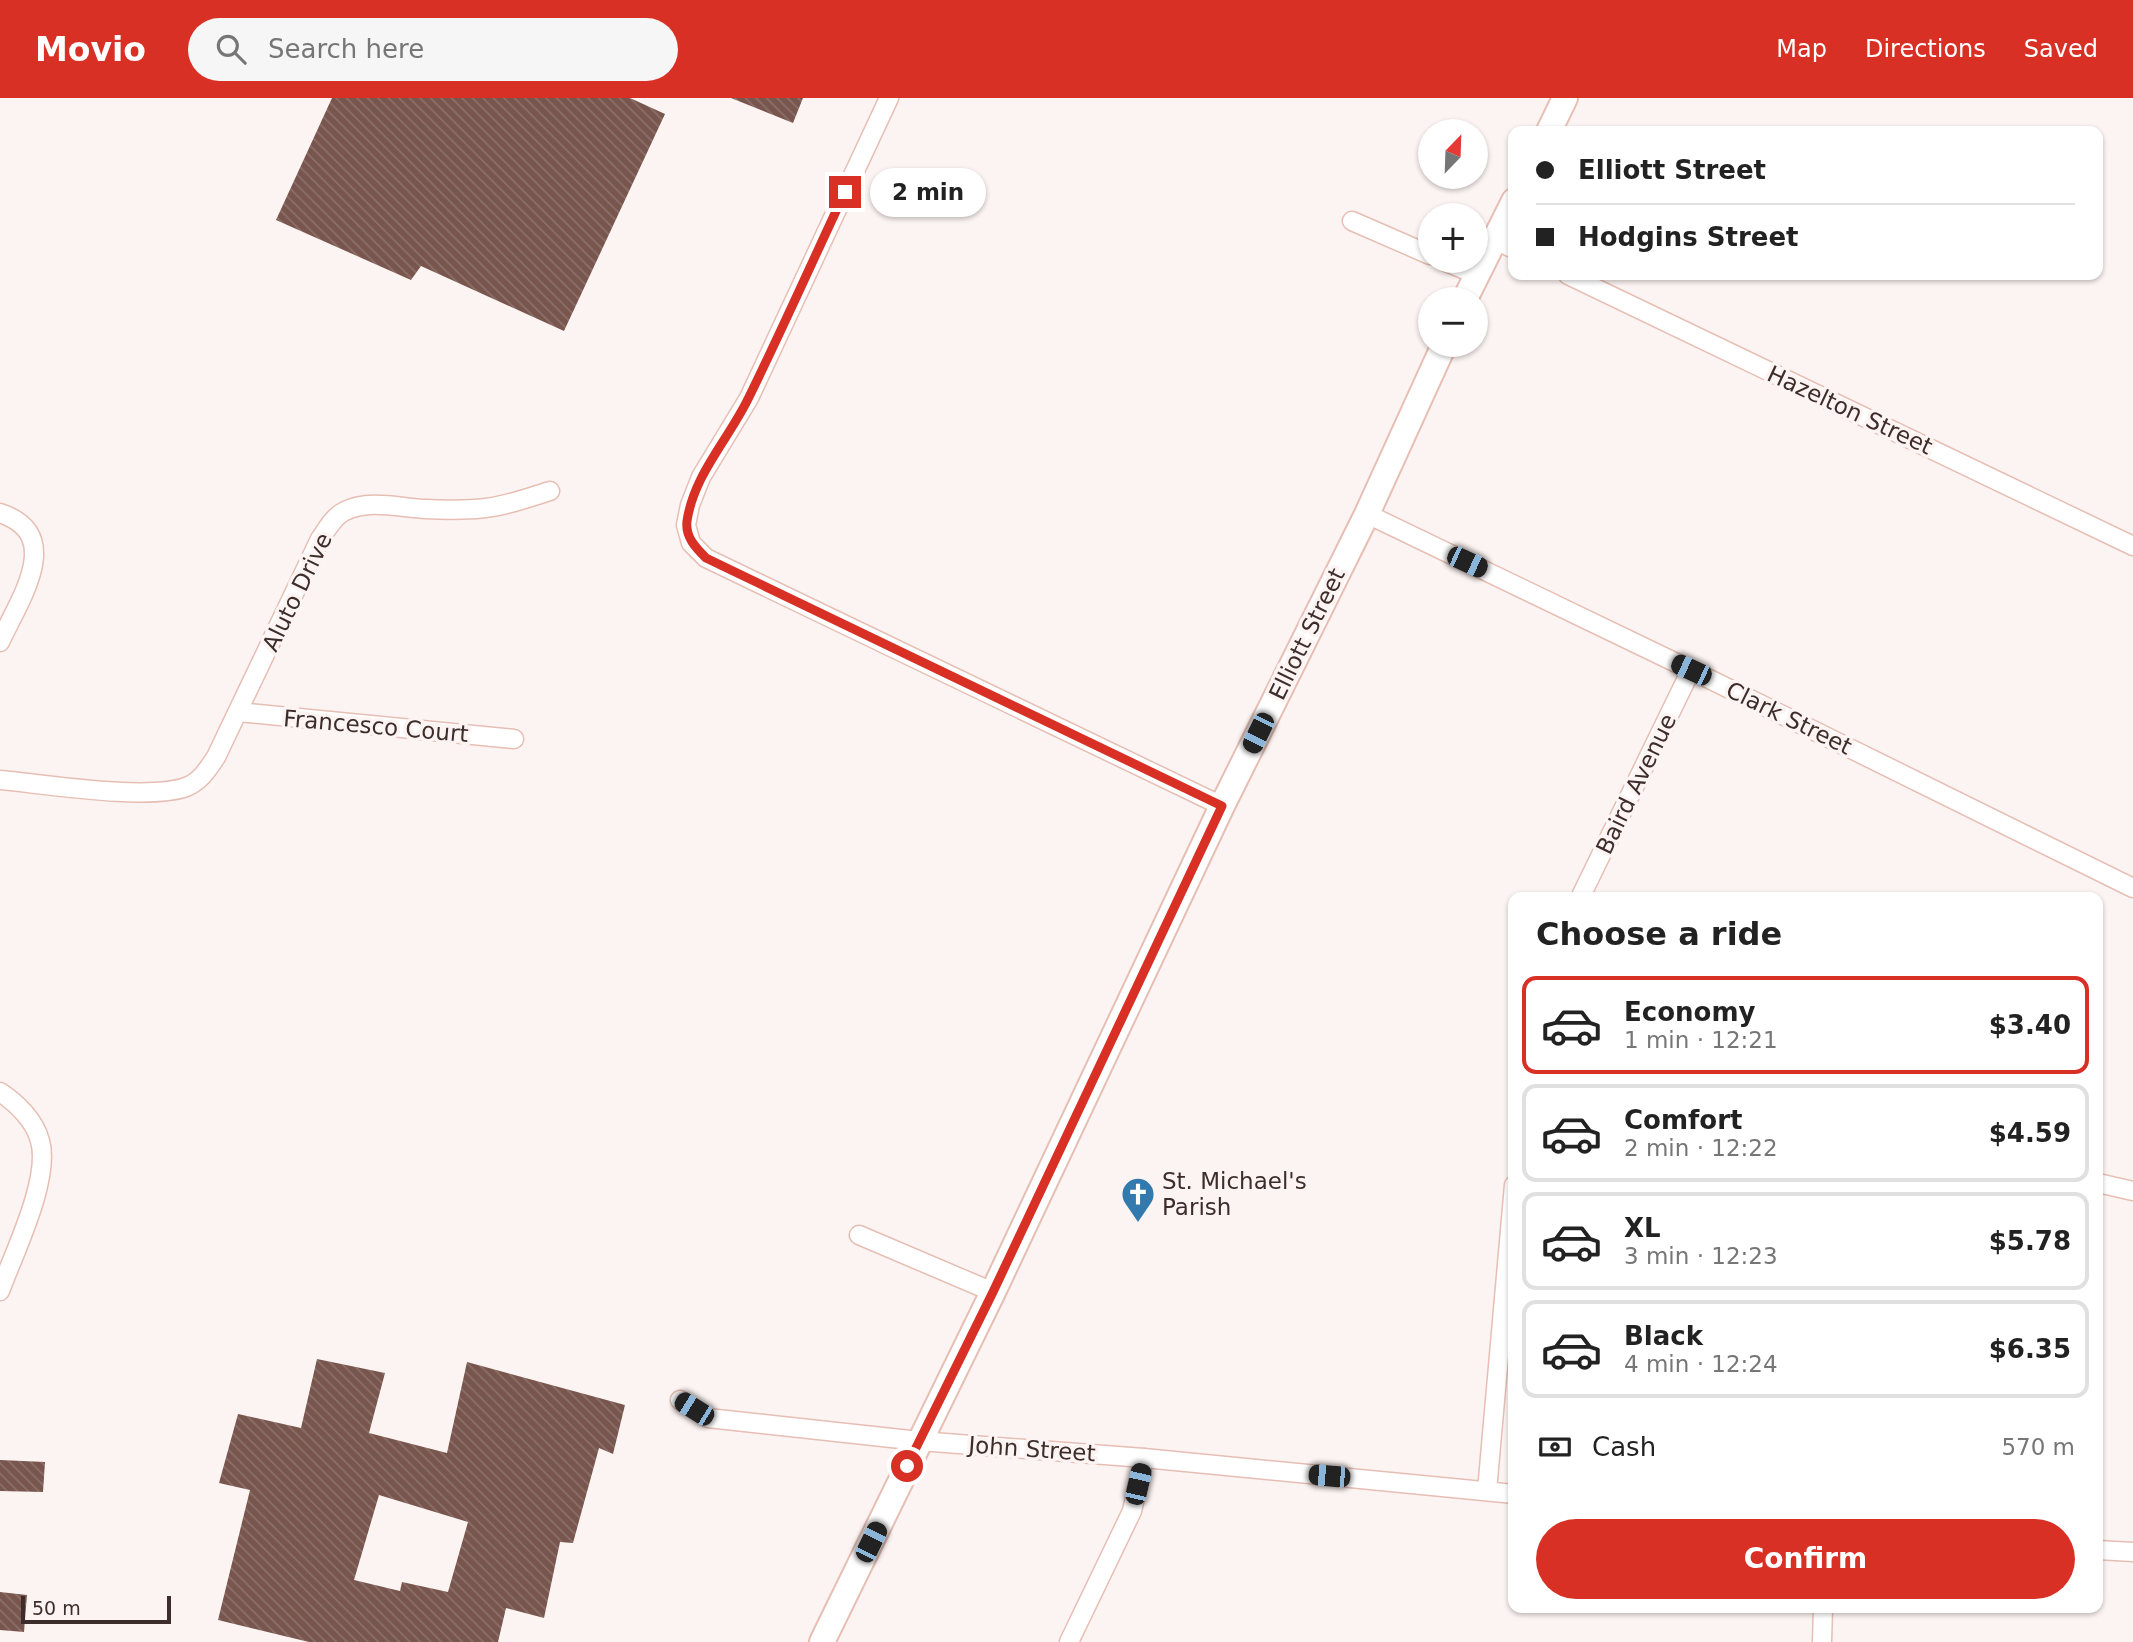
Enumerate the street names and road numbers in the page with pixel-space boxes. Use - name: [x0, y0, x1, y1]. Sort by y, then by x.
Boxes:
- street label: Hazelton Street: [1763, 360, 1937, 460]
- street label: Aluto Drive: [257, 529, 337, 655]
- street label: Elliott Street: [1264, 564, 1350, 704]
- street label: Clark Street: [1722, 676, 1856, 760]
- street label: Francesco Court: [282, 705, 470, 747]
- street label: Baird Avenue: [1591, 710, 1681, 858]
- street label: John Street: [966, 1431, 1096, 1466]

